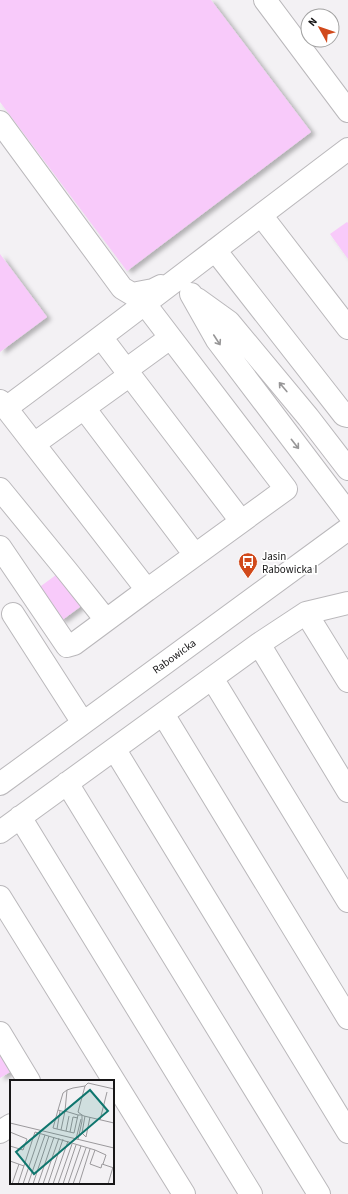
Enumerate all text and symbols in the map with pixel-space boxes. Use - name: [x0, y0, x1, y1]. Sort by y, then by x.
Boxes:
- north arrow: [300, 8, 340, 48]
- text: N: [305, 14, 321, 30]
- one-way arrow: [213, 334, 221, 345]
- one-way arrow: [278, 382, 287, 392]
- one-way arrow: [291, 438, 299, 449]
- place label: Jasin Rabowicka I: [262, 549, 317, 577]
- bus stop icon: Jasin Rabowicka I: [237, 551, 259, 579]
- street label: Rabowicka: [150, 636, 199, 677]
- inset map: [10, 1080, 114, 1184]

